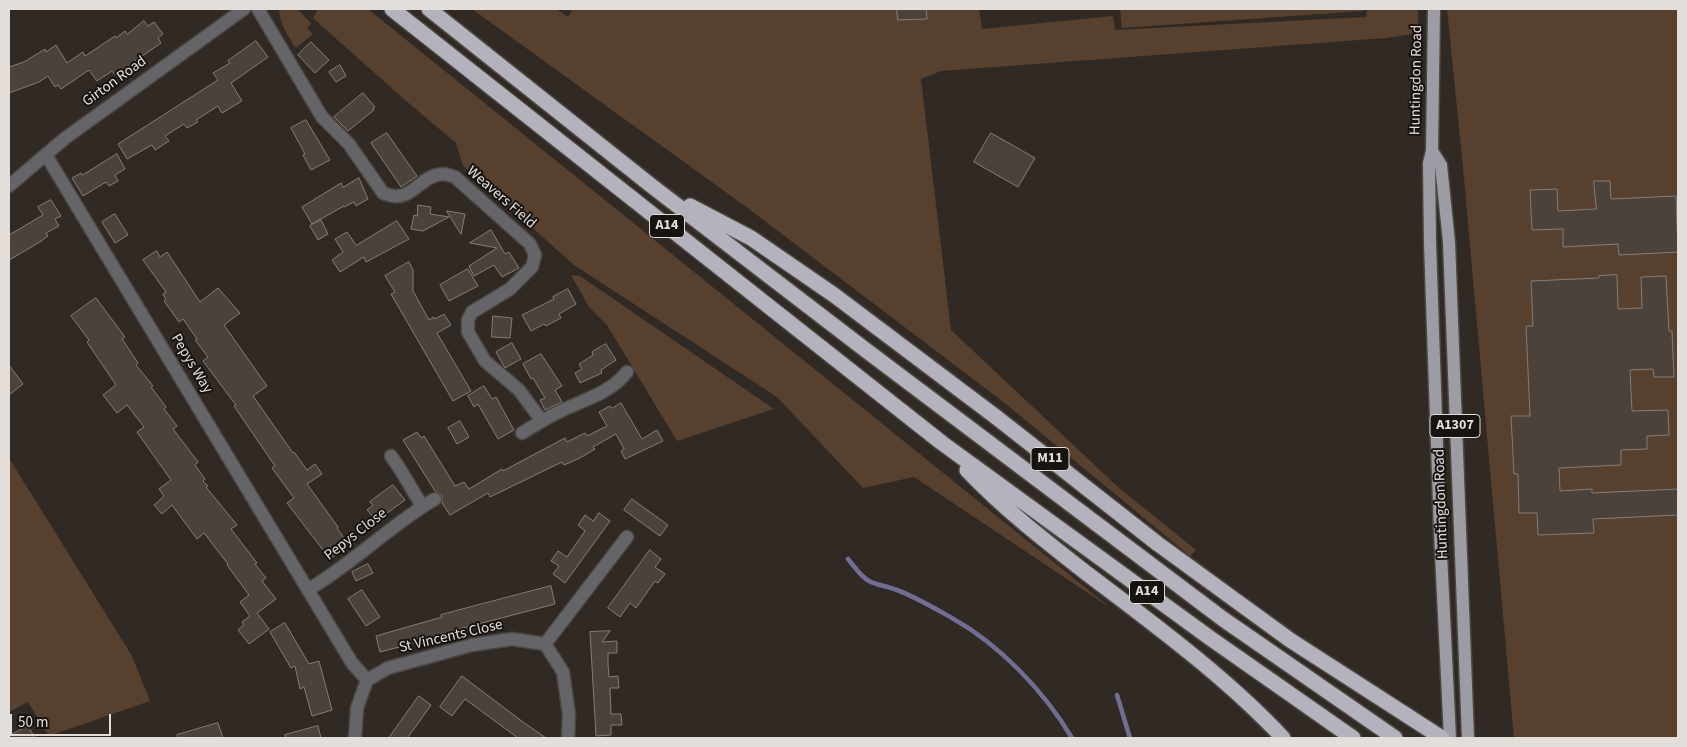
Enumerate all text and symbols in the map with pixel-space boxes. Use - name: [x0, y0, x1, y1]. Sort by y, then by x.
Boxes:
- street label: Huntingdon Road: [1407, 25, 1427, 135]
- street label: Girton Road: [80, 53, 150, 111]
- street label: Weavers Field: [463, 163, 539, 233]
- road number: A14: [650, 215, 684, 238]
- street label: Pepys Way: [166, 331, 216, 397]
- road number: A1307: [1430, 414, 1480, 438]
- road number: M11: [1031, 448, 1069, 470]
- street label: Huntingdon Road: [1431, 449, 1453, 559]
- street label: Pepys Close: [321, 505, 391, 565]
- road number: A14: [1130, 580, 1164, 604]
- street label: St Vincents Close: [397, 616, 505, 658]
- scale bar: [12, 704, 114, 736]
- text: 50 m: [18, 712, 48, 733]

